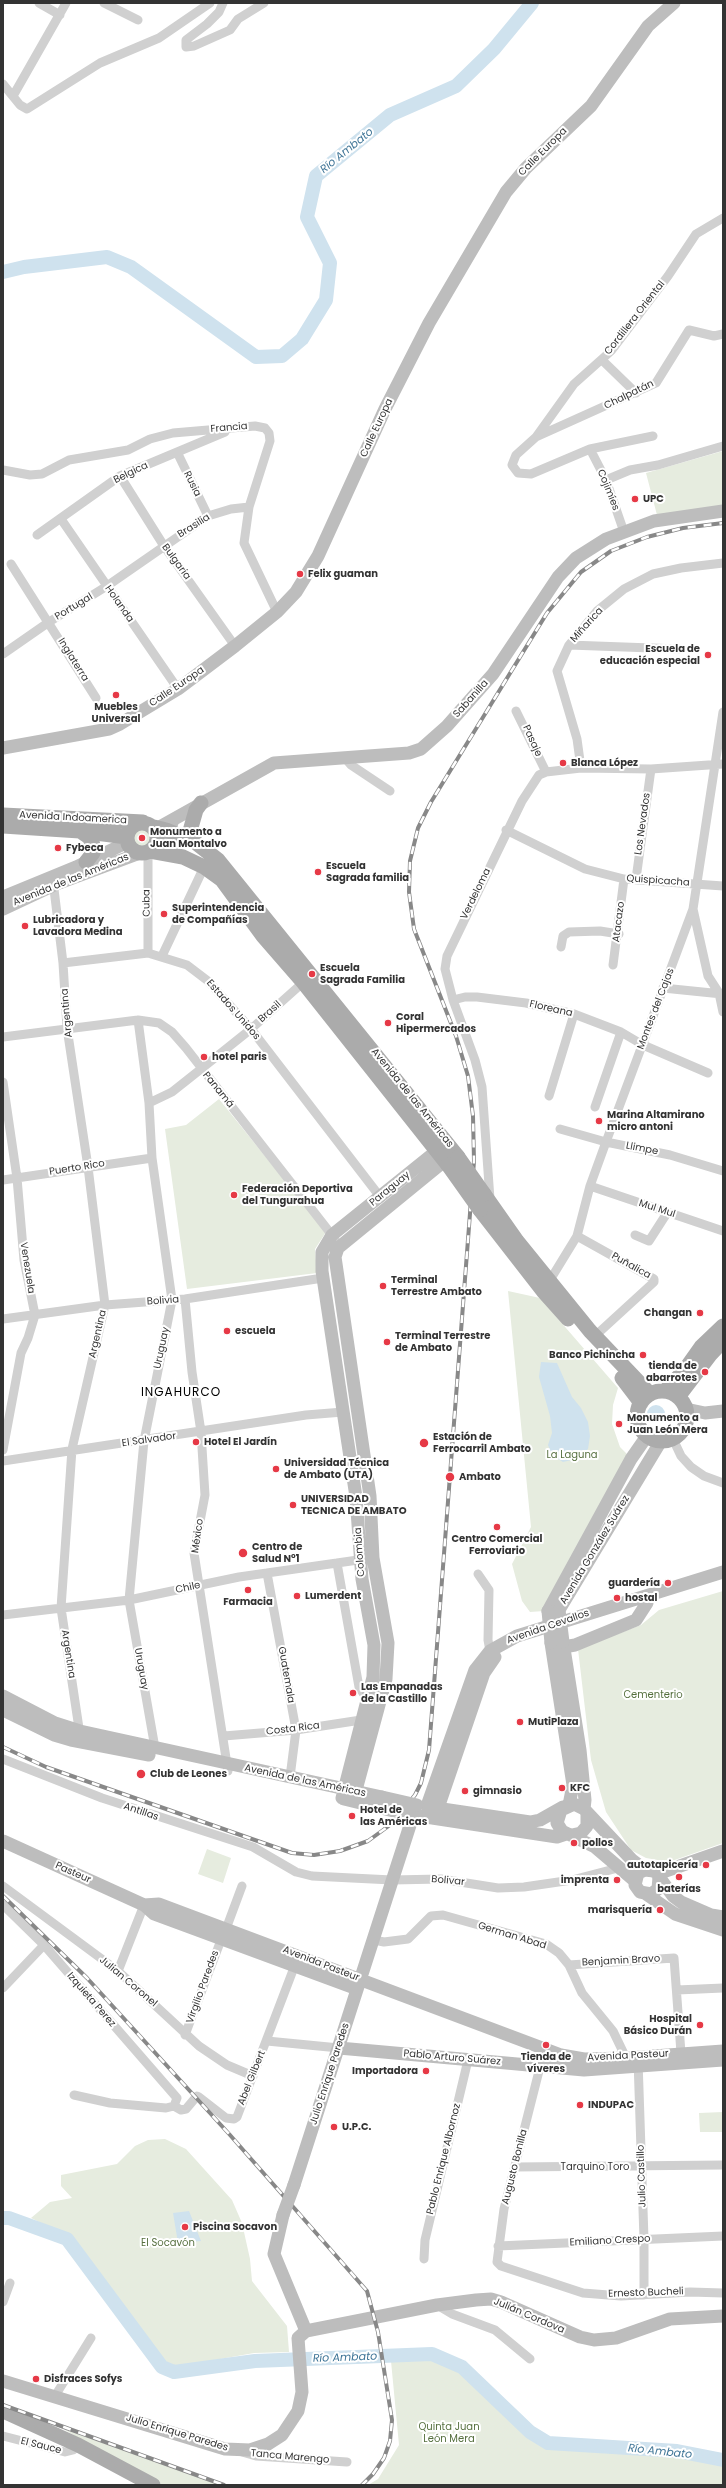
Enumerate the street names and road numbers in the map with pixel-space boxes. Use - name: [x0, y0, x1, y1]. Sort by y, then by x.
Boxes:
- street label: Calle Europa: [516, 125, 570, 179]
- street label: Cordillera Oriental: [602, 279, 668, 357]
- street label: Chalpatán: [602, 378, 656, 412]
- street label: Calle Europa: [358, 397, 396, 459]
- street label: Francia: [210, 420, 248, 436]
- street label: Belgica: [112, 460, 150, 486]
- street label: Cojimíes: [594, 468, 622, 512]
- street label: Rusia: [181, 469, 203, 499]
- street label: Brasilia: [176, 511, 212, 541]
- street label: Bulgaria: [159, 542, 193, 582]
- street label: Holanda: [102, 583, 136, 625]
- street label: Portugal: [53, 591, 95, 623]
- street label: Miñarica: [568, 605, 606, 645]
- street label: Inglaterra: [55, 636, 91, 684]
- street label: Calle Europa: [147, 664, 207, 710]
- street label: Sabanilla: [451, 678, 491, 720]
- street label: Pasaje: [520, 723, 544, 759]
- street label: Los Nevados: [633, 792, 653, 856]
- street label: Avenida Indoamerica: [19, 809, 127, 827]
- street label: Avenida de las Américas: [11, 851, 131, 909]
- street label: Verdeloma: [458, 866, 494, 922]
- street label: Quispicacha: [626, 873, 690, 889]
- street label: Cuba: [141, 889, 153, 917]
- street label: Atacazo: [611, 901, 627, 943]
- street label: Montes del Cajas: [635, 967, 677, 1051]
- street label: Estados Unidos: [204, 977, 262, 1043]
- street label: Argentina: [59, 988, 75, 1038]
- street label: Floreana: [528, 998, 574, 1020]
- street label: Brasil: [256, 999, 284, 1025]
- street label: Avenida de las Américas: [368, 1046, 456, 1150]
- street label: Panamá: [200, 1070, 236, 1110]
- street label: Llimpe: [625, 1140, 659, 1158]
- street label: Puerto Rico: [48, 1158, 106, 1178]
- street label: Paraguay: [367, 1169, 413, 1209]
- street label: Mul Mul: [637, 1197, 677, 1221]
- street label: Venezuela: [17, 1241, 37, 1295]
- street label: Puñalica: [609, 1250, 653, 1282]
- street label: Bolivia: [146, 1294, 180, 1308]
- street label: Argentina: [87, 1309, 109, 1359]
- street label: Uruguay: [152, 1326, 172, 1370]
- street label: El Salvador: [121, 1430, 177, 1450]
- street label: Avenida González Suárez: [558, 1493, 632, 1607]
- street label: México: [190, 1518, 206, 1554]
- street label: Colombia: [352, 1527, 368, 1577]
- street label: Chile: [174, 1580, 202, 1596]
- street label: Avenida Cevallos: [505, 1607, 591, 1647]
- street label: Argentina: [58, 1629, 78, 1679]
- street label: Guatemala: [275, 1646, 297, 1704]
- street label: Uruguay: [131, 1647, 151, 1691]
- street label: Costa Rica: [266, 1720, 320, 1738]
- street label: Avenida de las Américas: [243, 1762, 367, 1800]
- street label: Antillas: [122, 1800, 160, 1824]
- street label: Pasteur: [53, 1860, 93, 1886]
- street label: Bolivar: [431, 1874, 465, 1888]
- street label: German Abad: [476, 1920, 548, 1952]
- street label: Avenida Pasteur: [281, 1944, 361, 1984]
- street label: Virgilio Paredes: [184, 1949, 222, 2025]
- street label: Benjamin Bravo: [582, 1953, 660, 1969]
- street label: Julian Coronel: [97, 1954, 159, 2010]
- street label: Izquieta Perez: [64, 1970, 118, 2030]
- street label: Julio Enrique Paredes: [308, 2022, 352, 2126]
- street label: Pablo Arturo Suárez: [403, 2048, 501, 2068]
- street label: Avenida Pasteur: [587, 2048, 669, 2064]
- street label: Abel Gilbert: [236, 2049, 268, 2107]
- street label: Pablo Enrique Albornoz: [424, 2102, 464, 2216]
- street label: Augusto Bonilla: [500, 2128, 530, 2206]
- street label: Julio Castillo: [635, 2144, 649, 2208]
- street label: Tarquino Toro: [561, 2161, 629, 2173]
- street label: Emiliano Crespo: [569, 2233, 651, 2249]
- street label: Ernesto Bucheli: [608, 2286, 684, 2300]
- street label: Julián Cordova: [492, 2296, 566, 2336]
- street label: Julio Enrique Paredes: [125, 2412, 229, 2454]
- street label: El Sauce: [19, 2435, 63, 2457]
- street label: Tanca Marengo: [250, 2448, 330, 2466]

